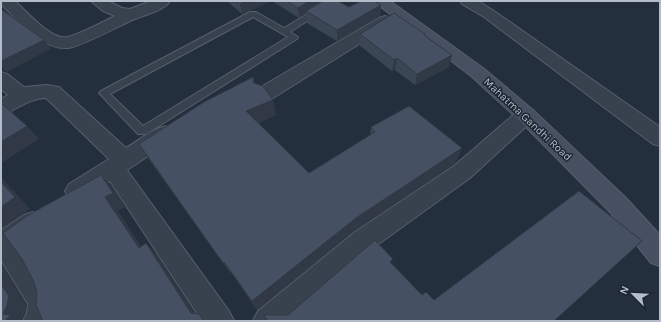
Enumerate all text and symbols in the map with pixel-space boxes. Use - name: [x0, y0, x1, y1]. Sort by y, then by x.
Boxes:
- street label: Mahatma Gandhi Road: [481, 75, 574, 163]
- north arrow: [613, 274, 653, 314]
- text: N: [617, 284, 632, 296]

